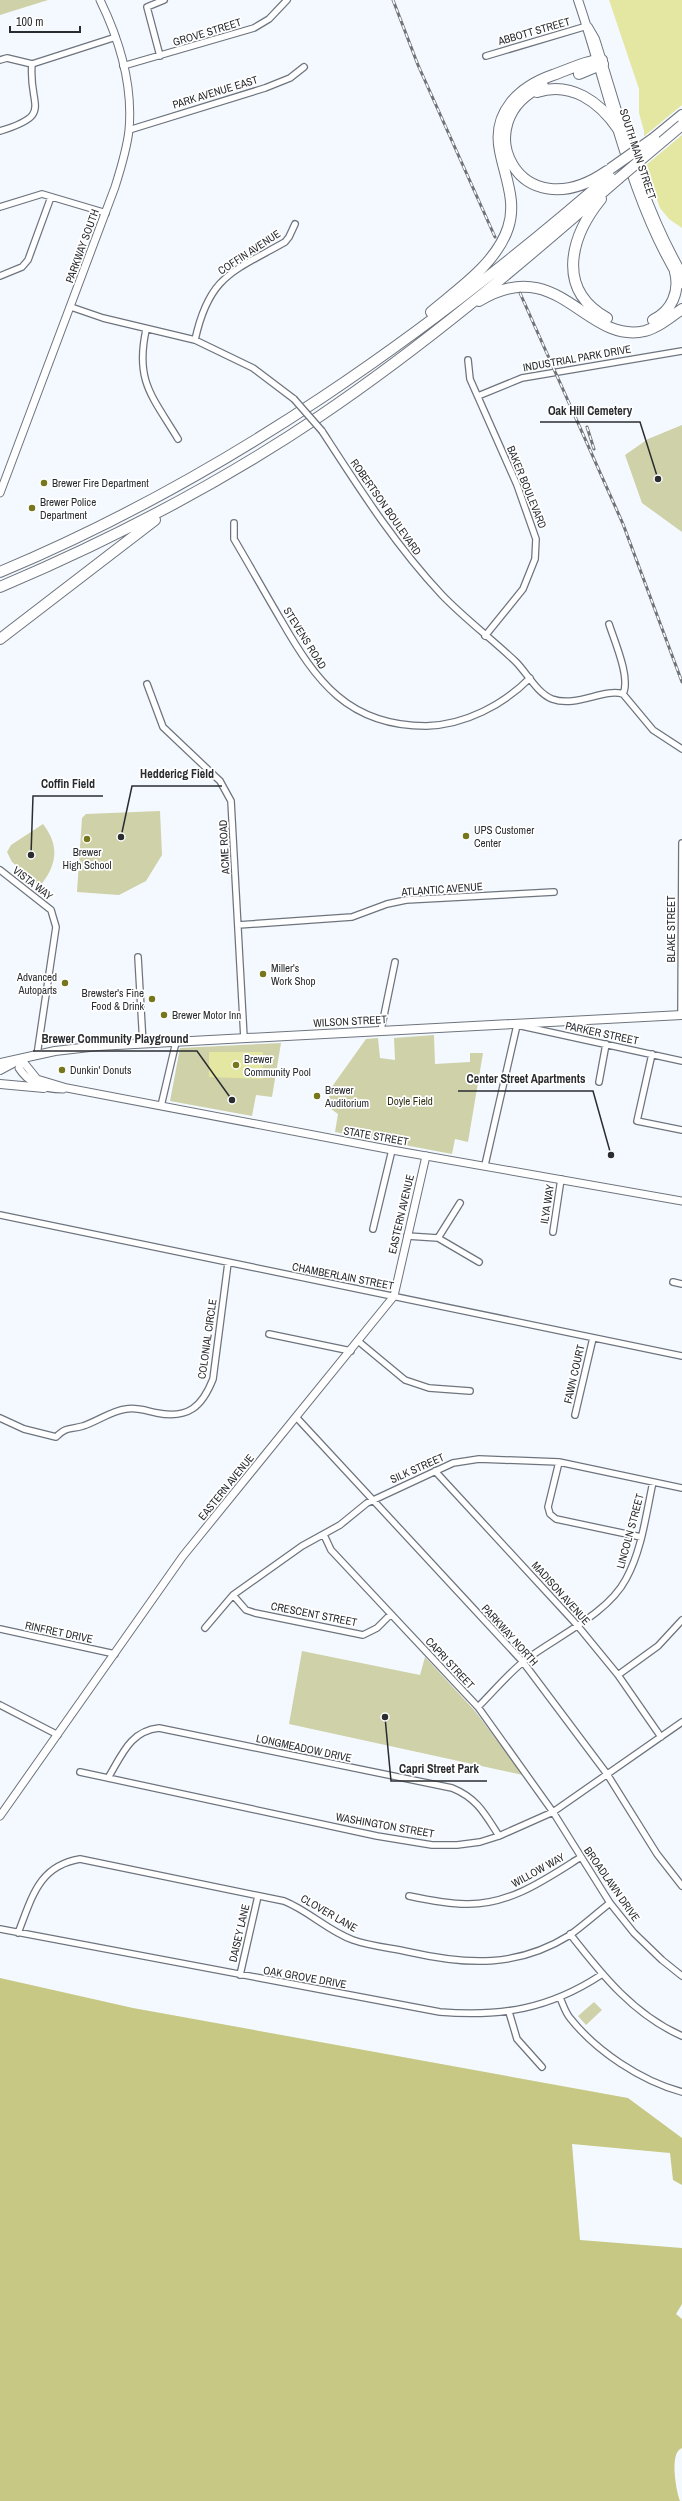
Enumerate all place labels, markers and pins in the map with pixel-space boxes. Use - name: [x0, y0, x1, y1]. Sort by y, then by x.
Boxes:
- callout: Oak Hill Cemetery: [540, 398, 640, 422]
- place label: Brewer Fire Department: [52, 476, 149, 490]
- marker: Brewer Fire Department: [39, 478, 49, 488]
- place label: Brewer Police Department: [40, 495, 96, 522]
- marker: Brewer Police Department: [27, 503, 37, 513]
- callout: Heddericg Field: [132, 762, 222, 786]
- callout: Coffin Field: [33, 772, 103, 796]
- place label: UPS Customer Center: [474, 823, 534, 850]
- marker: UPS Customer Center: [461, 831, 471, 841]
- marker: Brewer High School: [82, 834, 92, 844]
- place label: Brewer High School: [62, 845, 112, 872]
- place label: Miller's Work Shop: [271, 961, 315, 988]
- marker: Miller's Work Shop: [258, 969, 268, 979]
- place label: Advanced Autoparts: [16, 970, 57, 997]
- marker: Advanced Autoparts: [60, 978, 70, 988]
- place label: Brewster's Fine Food & Drink: [82, 986, 144, 1013]
- marker: Brewster's Fine Food & Drink: [147, 994, 157, 1004]
- place label: Brewer Motor Inn: [172, 1008, 241, 1022]
- marker: Brewer Motor Inn: [159, 1010, 169, 1020]
- callout: Brewer Community Playground: [33, 1027, 197, 1051]
- place label: Brewer Community Pool: [244, 1052, 311, 1079]
- marker: Brewer Community Pool: [231, 1060, 241, 1070]
- place label: Dunkin' Donuts: [70, 1063, 132, 1077]
- marker: Dunkin' Donuts: [57, 1065, 67, 1075]
- callout: Center Street Apartments: [458, 1067, 593, 1091]
- place label: Brewer Auditorium: [324, 1083, 369, 1110]
- marker: Brewer Auditorium: [312, 1091, 322, 1101]
- callout: Capri Street Park: [391, 1757, 487, 1781]

